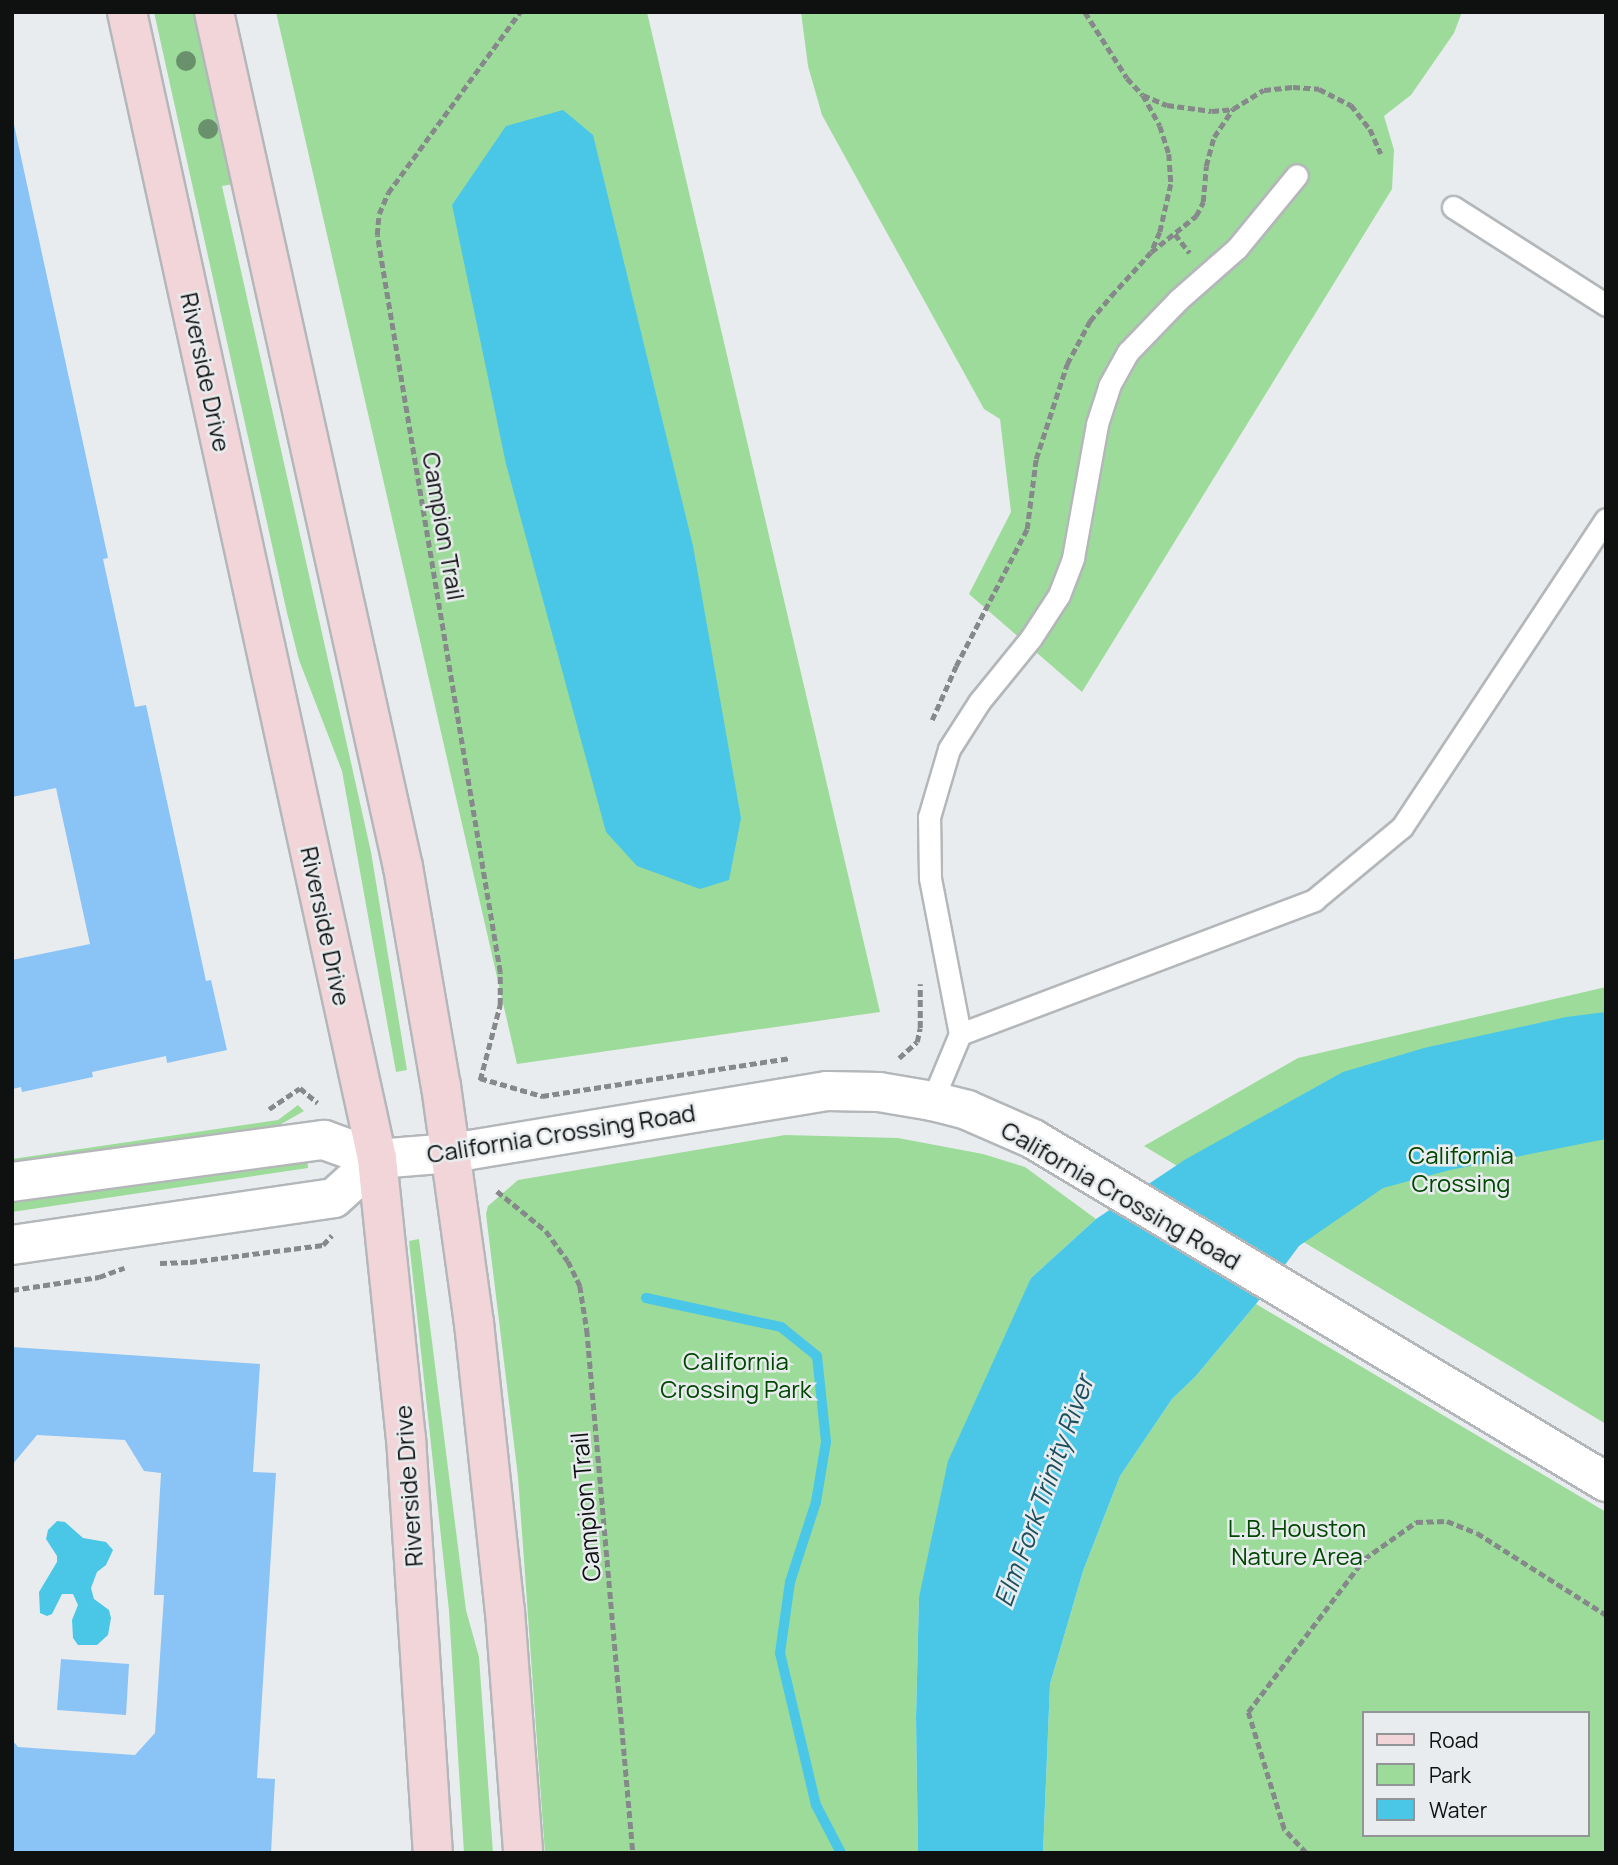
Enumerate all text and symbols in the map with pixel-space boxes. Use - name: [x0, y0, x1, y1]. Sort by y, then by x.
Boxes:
- street label: Riverside Drive: [175, 290, 237, 454]
- street label: Campion Trail: [417, 450, 471, 602]
- street label: Riverside Drive: [295, 844, 357, 1008]
- street label: California Crossing Road: [425, 1098, 697, 1168]
- street label: California Crossing Road: [996, 1115, 1246, 1275]
- park label: California Crossing: [1408, 1141, 1514, 1197]
- park label: California Crossing Park: [660, 1347, 812, 1403]
- water label: Elm Fork Trinity River: [988, 1371, 1100, 1611]
- street label: Riverside Drive: [388, 1404, 428, 1568]
- street label: Campion Trail: [564, 1431, 606, 1583]
- park label: L.B. Houston Nature Area: [1228, 1514, 1366, 1570]
- legend: [1362, 1711, 1590, 1837]
- text: Road: [1429, 1726, 1479, 1754]
- text: Park: [1429, 1761, 1471, 1789]
- text: Water: [1429, 1796, 1487, 1824]

